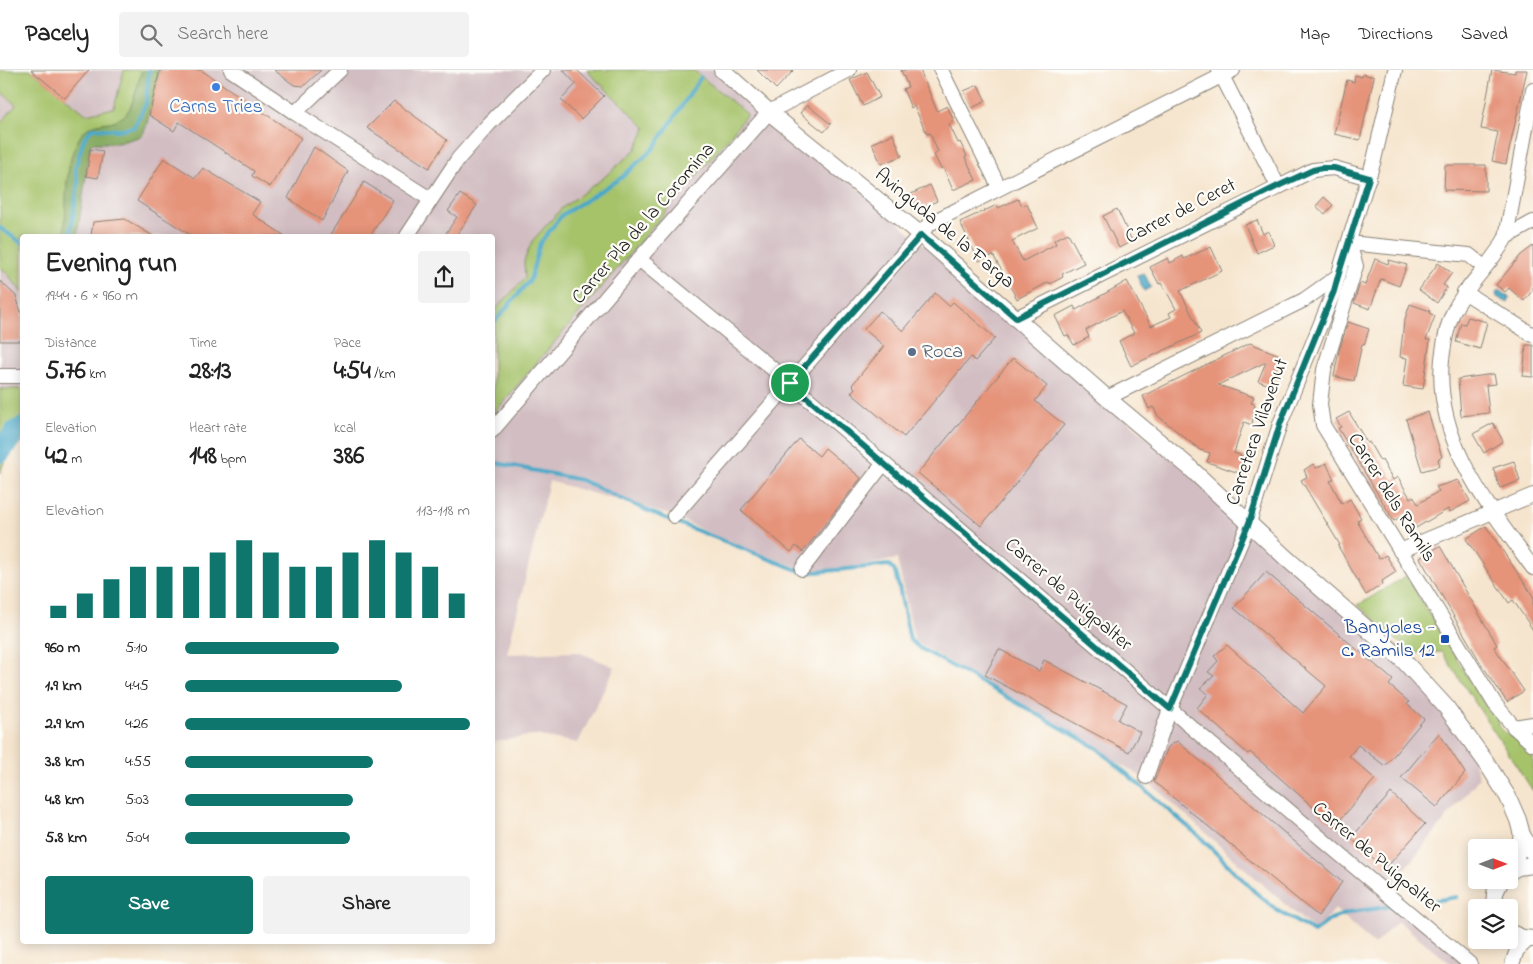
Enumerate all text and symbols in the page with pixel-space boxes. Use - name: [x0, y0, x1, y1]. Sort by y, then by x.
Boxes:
- search box: [119, 12, 469, 57]
- text: Pacely: [25, 17, 89, 52]
- icon: search: [137, 21, 165, 49]
- text: Search here: [177, 21, 268, 48]
- text: Map: [1300, 22, 1330, 48]
- text: Directions: [1358, 22, 1433, 48]
- text: Saved: [1461, 22, 1508, 48]
- marker: Carns Tries: [210, 81, 222, 93]
- place label: Carns Tries: [169, 93, 263, 122]
- street label: Carrer Pla de la Coromina: [565, 137, 723, 311]
- street label: Avinguda de la Farga: [867, 162, 1020, 297]
- street label: Carrer de Ceret: [1120, 171, 1242, 252]
- text: Evening run: [45, 244, 177, 285]
- button: share: [418, 251, 470, 303]
- text: 19:44 · 6 × 960 m: [45, 284, 138, 308]
- text: Distance: [45, 333, 97, 354]
- text: Time: [189, 333, 217, 354]
- text: Pace: [334, 333, 361, 354]
- place label: Roca: [922, 338, 963, 367]
- marker: Roca: [906, 346, 918, 358]
- text: 5.76: [45, 354, 86, 390]
- text: 28:13: [189, 354, 232, 390]
- text: 4:54: [334, 354, 371, 390]
- street label: Carretera Vilavenut: [1219, 354, 1297, 510]
- pin: [769, 362, 811, 404]
- text: km: [86, 364, 106, 385]
- text: /km: [371, 364, 396, 385]
- icon: arrive: [776, 369, 804, 397]
- text: Elevation: [45, 418, 96, 439]
- text: Heart rate: [189, 418, 247, 439]
- text: kcal: [334, 418, 356, 439]
- street label: Carrer dels Ramils: [1340, 428, 1442, 568]
- text: 42: [45, 439, 68, 475]
- text: 148: [189, 439, 217, 475]
- text: 386: [334, 439, 364, 475]
- text: m: [68, 449, 82, 470]
- text: bpm: [217, 449, 246, 470]
- text: Elevation: [45, 499, 104, 523]
- text: 113–118 m: [416, 499, 470, 523]
- street label: Carrer de Puigpalter: [997, 531, 1139, 660]
- place label: Banyoles - c. Ramils 12: [1341, 614, 1435, 666]
- marker: Banyoles - c. Ramils 12: [1439, 633, 1451, 645]
- text: 960 m: [45, 636, 80, 660]
- text: 5:10: [125, 636, 148, 660]
- text: 1.9 km: [45, 674, 82, 698]
- text: 4:45: [125, 674, 149, 698]
- text: 2.9 km: [45, 712, 84, 736]
- text: 4:26: [125, 712, 148, 736]
- text: 3.8 km: [45, 750, 84, 774]
- text: 4:55: [125, 750, 151, 774]
- text: 4.8 km: [45, 788, 84, 812]
- text: 5:03: [125, 788, 149, 812]
- street label: Carrer de Puigpalter: [1304, 795, 1448, 922]
- text: 5.8 km: [45, 826, 87, 850]
- text: 5:04: [125, 826, 149, 850]
- north arrow: [1468, 839, 1518, 889]
- map controls: [1468, 839, 1518, 949]
- button: Save: [45, 876, 253, 934]
- button: Share: [263, 876, 470, 934]
- button: layers: [1468, 899, 1518, 949]

